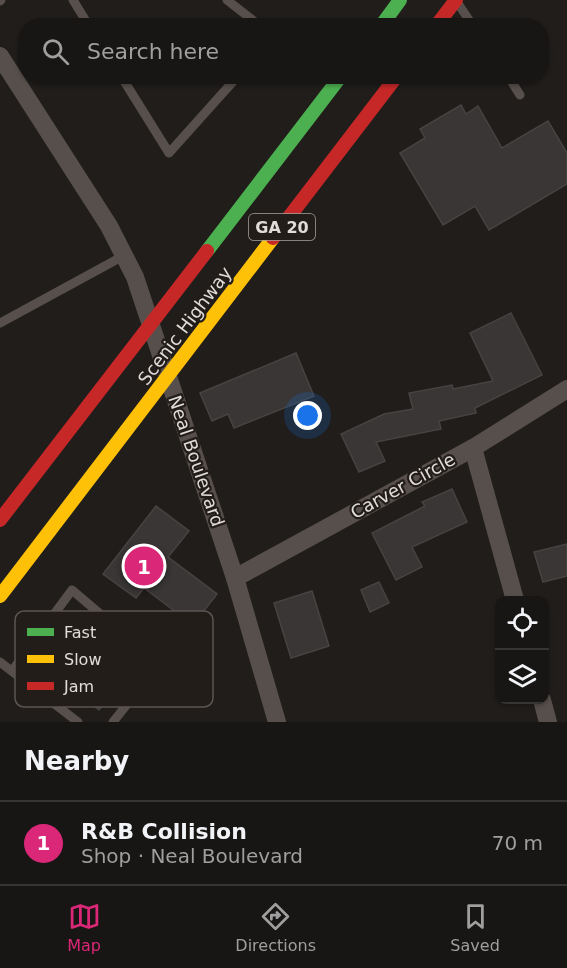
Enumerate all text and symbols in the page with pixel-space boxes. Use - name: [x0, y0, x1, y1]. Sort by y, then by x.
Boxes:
- search box: [18, 18, 549, 84]
- icon: search: [39, 35, 72, 68]
- text: Search here: [87, 39, 219, 64]
- road number: GA 20: [249, 214, 315, 240]
- street label: Scenic Highway: [133, 262, 236, 389]
- street label: Neal Boulevard: [164, 392, 229, 529]
- your location: [293, 401, 322, 430]
- street label: Carver Circle: [347, 448, 459, 523]
- pin: 1: [124, 544, 164, 588]
- map controls: [495, 596, 549, 704]
- button: locate: [495, 596, 549, 650]
- legend: [15, 611, 213, 707]
- text: Fast: [64, 623, 96, 642]
- text: Slow: [64, 650, 101, 669]
- button: layers: [495, 650, 549, 704]
- text: Jam: [63, 677, 94, 696]
- text: Nearby: [24, 746, 129, 776]
- text: R&B Collision: [81, 819, 247, 844]
- text: 1: [37, 831, 50, 855]
- text: 70 m: [492, 831, 543, 855]
- text: Shop · Neal Boulevard: [81, 844, 303, 868]
- tab: Map: [67, 900, 101, 955]
- tab: Directions: [235, 900, 316, 955]
- tab: Saved: [450, 900, 500, 955]

